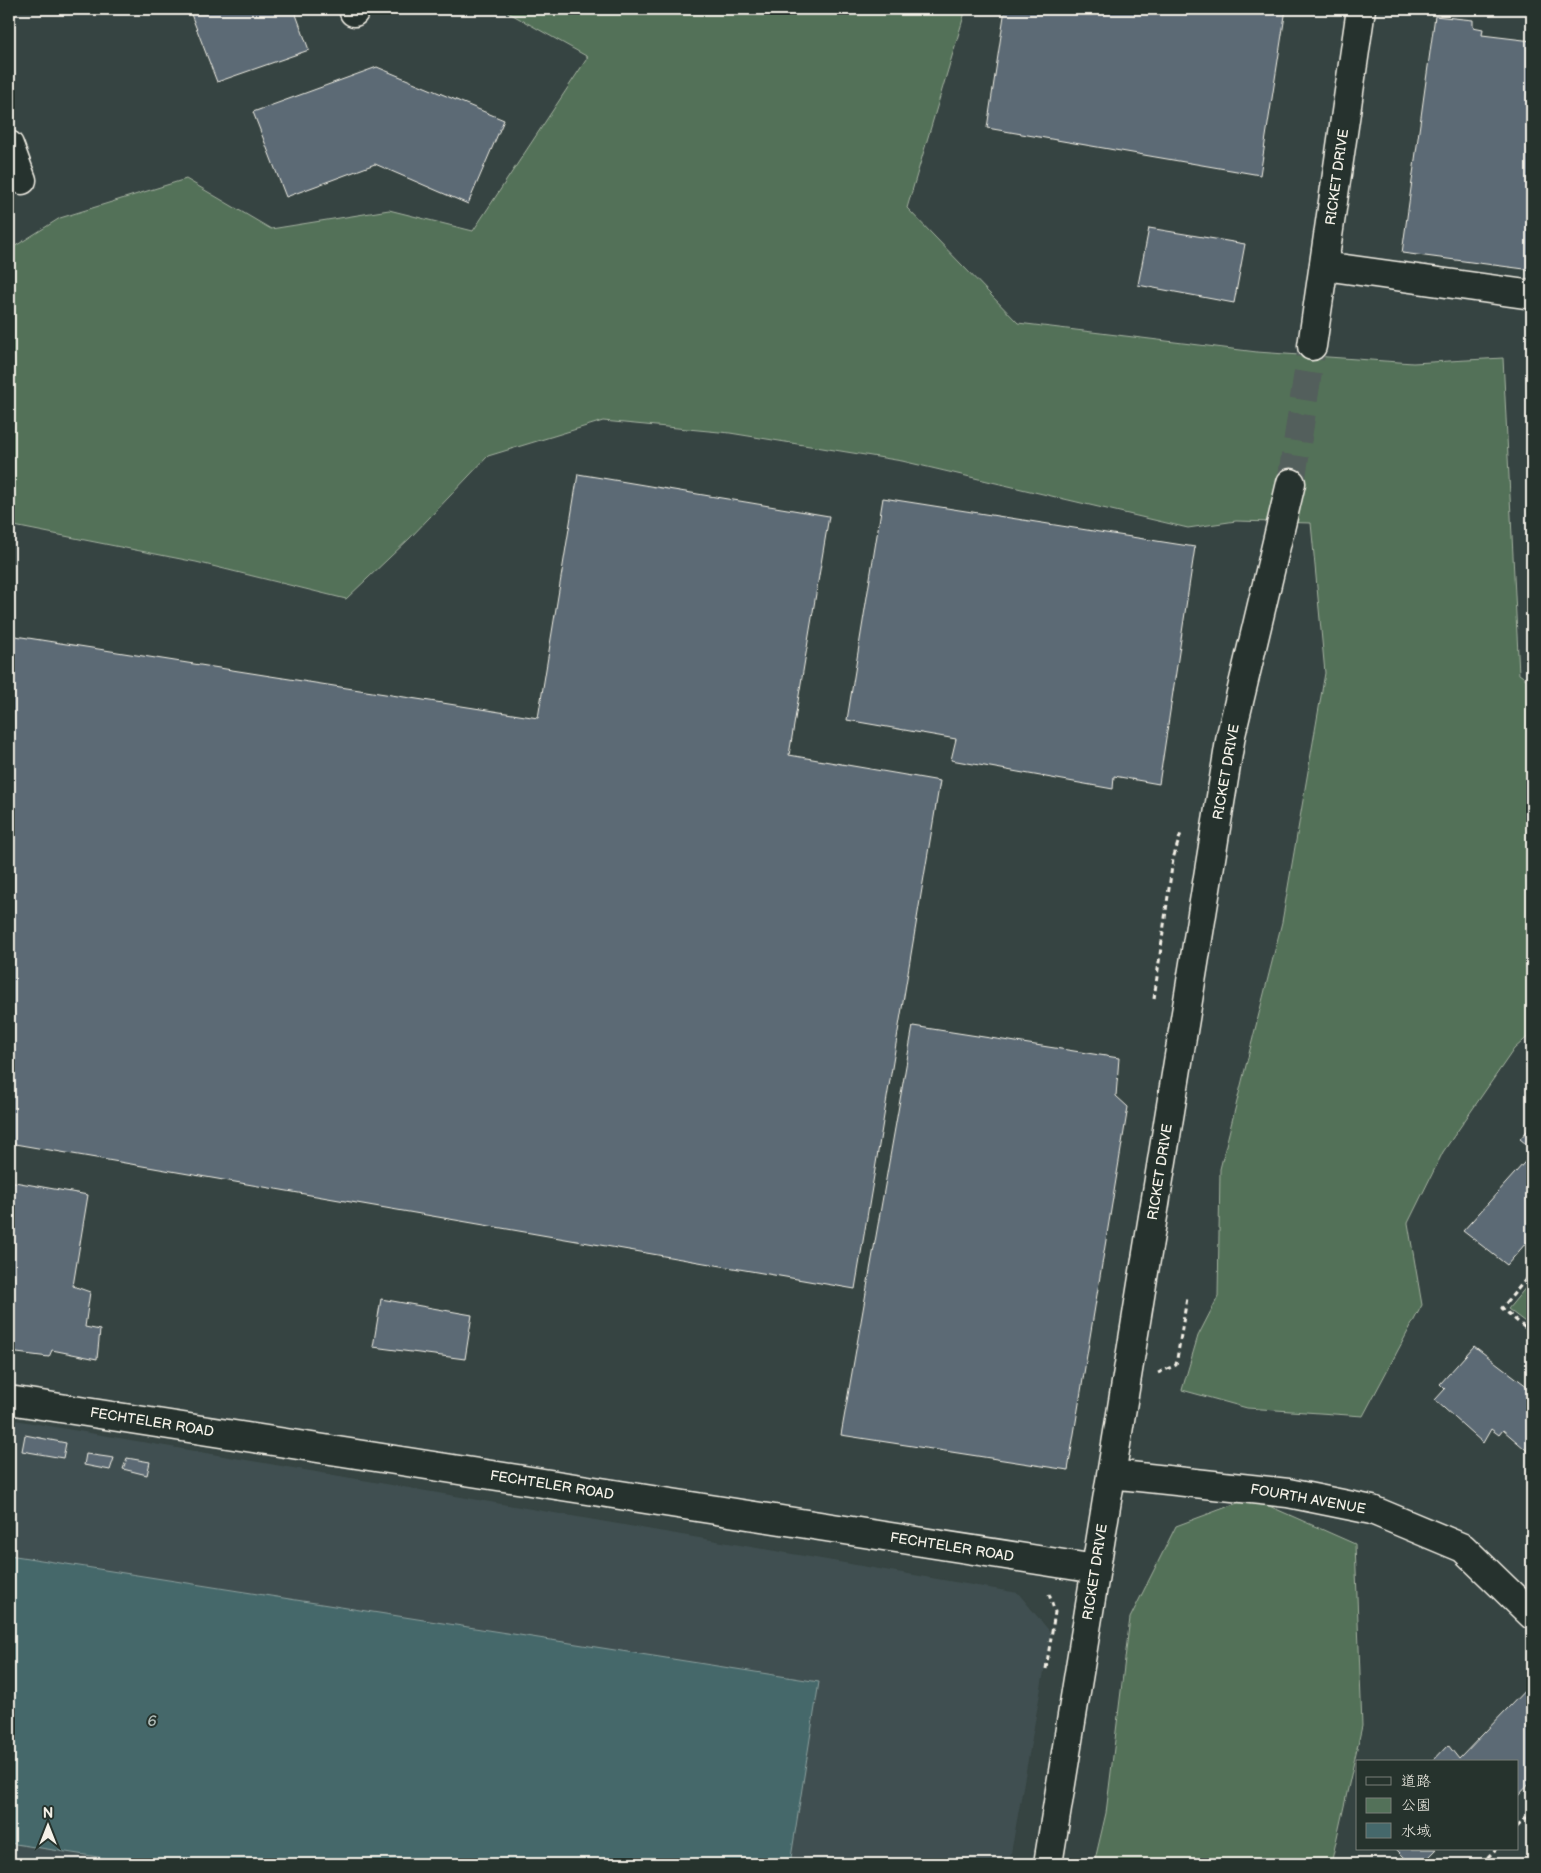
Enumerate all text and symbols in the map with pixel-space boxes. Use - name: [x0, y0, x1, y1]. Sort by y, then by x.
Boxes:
- street label: RICKET DRIVE: [1322, 128, 1352, 226]
- street label: RICKET DRIVE: [1209, 723, 1243, 821]
- street label: RICKET DRIVE: [1144, 1123, 1176, 1221]
- street label: FECHTELER ROAD: [89, 1404, 215, 1440]
- street label: FECHTELER ROAD: [489, 1467, 615, 1503]
- street label: FOURTH AVENUE: [1249, 1480, 1367, 1518]
- street label: RICKET DRIVE: [1079, 1523, 1111, 1621]
- street label: FECHTELER ROAD: [889, 1529, 1015, 1565]
- water label: 6: [148, 1712, 157, 1731]
- legend: [1356, 1760, 1518, 1850]
- text: 道路: [1401, 1772, 1431, 1791]
- text: 公園: [1401, 1796, 1431, 1815]
- north arrow: [22, 1800, 72, 1850]
- text: N: [43, 1805, 53, 1822]
- text: 水域: [1401, 1822, 1431, 1841]

